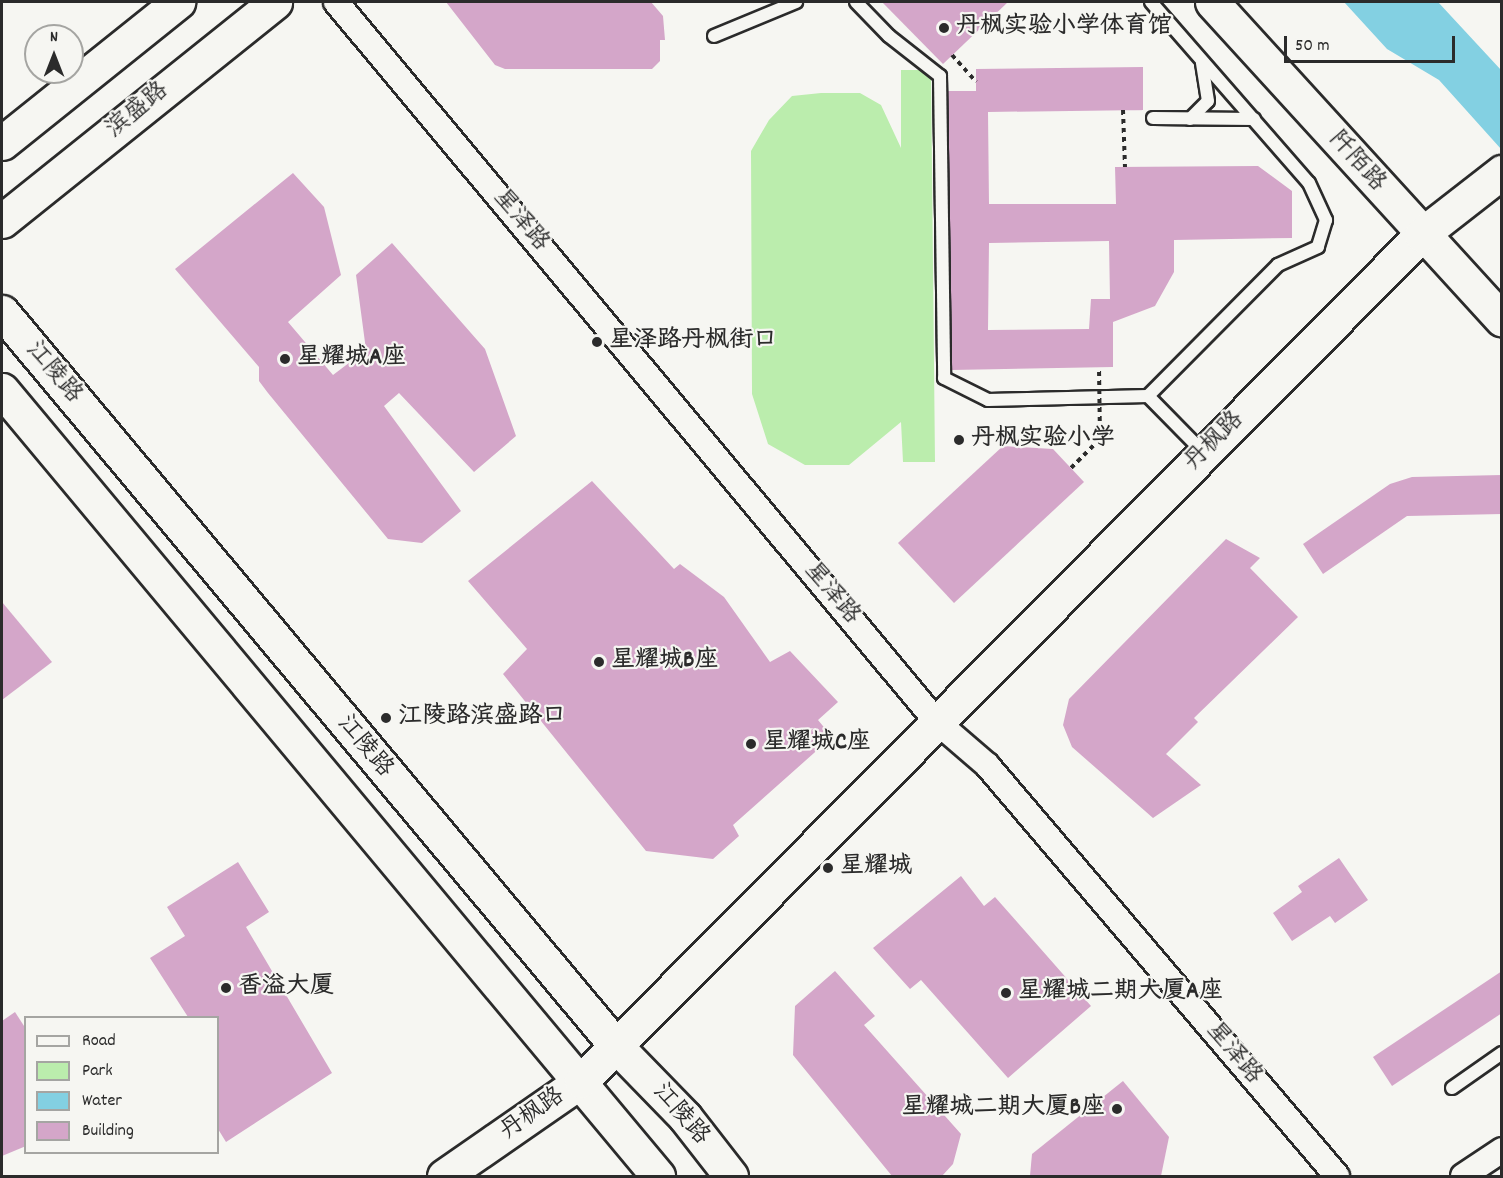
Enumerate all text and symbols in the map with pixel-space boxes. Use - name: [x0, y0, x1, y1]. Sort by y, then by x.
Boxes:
- place label: 丹枫实验小学体育馆: [956, 14, 1172, 42]
- marker: 丹枫实验小学体育馆: [937, 21, 951, 35]
- north arrow: [24, 24, 84, 84]
- scale bar: [1287, 24, 1458, 62]
- text: N: [50, 26, 58, 49]
- text: 50 m: [1295, 34, 1330, 59]
- street label: 滨盛路: [101, 77, 175, 145]
- street label: 阡陌路: [1321, 126, 1391, 198]
- street label: 星泽路: [486, 184, 554, 258]
- place label: 星泽路丹枫街口: [609, 328, 777, 356]
- marker: 星泽路丹枫街口: [590, 335, 604, 349]
- street label: 江陵路: [19, 336, 87, 410]
- place label: 星耀城A座: [297, 345, 406, 373]
- marker: 星耀城A座: [278, 352, 292, 366]
- street label: 丹枫路: [1179, 406, 1251, 478]
- place label: 丹枫实验小学: [971, 426, 1115, 454]
- marker: 丹枫实验小学: [952, 433, 966, 447]
- street label: 星泽路: [797, 557, 865, 631]
- place label: 星耀城B座: [611, 648, 718, 676]
- marker: 星耀城B座: [592, 655, 606, 669]
- place label: 江陵路滨盛路口: [398, 704, 566, 732]
- street label: 江陵路: [330, 710, 398, 784]
- marker: 江陵路滨盛路口: [379, 711, 393, 725]
- place label: 星耀城C座: [763, 730, 871, 758]
- marker: 星耀城C座: [744, 737, 758, 751]
- place label: 星耀城: [840, 854, 912, 882]
- marker: 星耀城: [821, 861, 835, 875]
- place label: 香溢大厦: [238, 974, 334, 1002]
- place label: 星耀城二期大厦A座: [1018, 979, 1223, 1007]
- marker: 香溢大厦: [219, 981, 233, 995]
- marker: 星耀城二期大厦A座: [999, 986, 1013, 1000]
- legend: [24, 1016, 219, 1154]
- street label: 星泽路: [1199, 1017, 1267, 1091]
- text: Road: [82, 1029, 116, 1054]
- text: Park: [82, 1059, 113, 1084]
- street label: 江陵路: [646, 1078, 714, 1152]
- street label: 丹枫路: [495, 1083, 571, 1147]
- text: Water: [82, 1089, 122, 1114]
- place label: 星耀城二期大厦B座: [902, 1095, 1105, 1123]
- marker: 星耀城二期大厦B座: [1110, 1102, 1124, 1116]
- text: Building: [82, 1119, 134, 1144]

